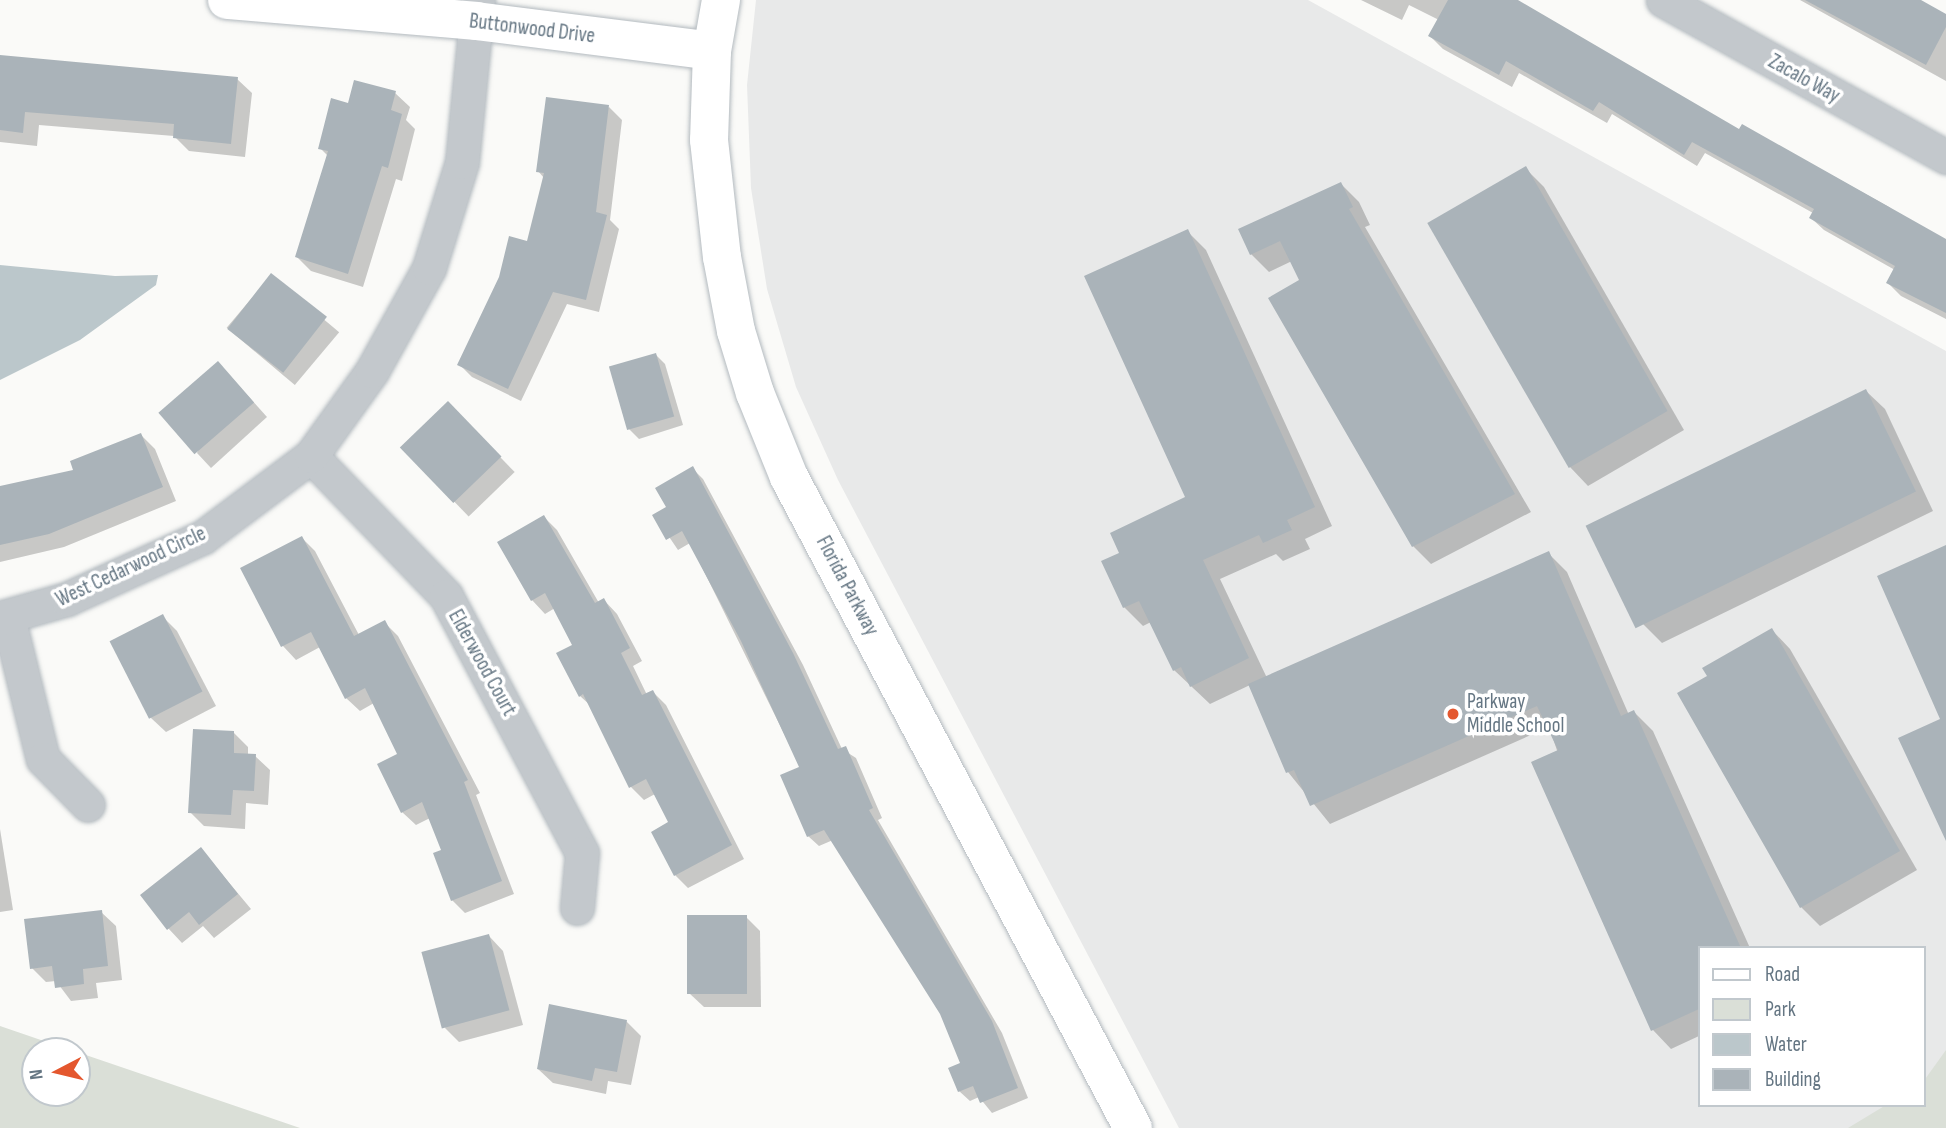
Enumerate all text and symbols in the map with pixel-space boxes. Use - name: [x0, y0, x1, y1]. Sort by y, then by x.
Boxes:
- street label: Buttonwood Drive: [468, 9, 596, 49]
- street label: Zacalo Way: [1764, 49, 1844, 109]
- street label: West Cedarwood Circle: [52, 521, 210, 613]
- street label: Florida Parkway: [810, 532, 884, 640]
- street label: Elderwood Court: [442, 606, 522, 720]
- place label: Parkway Middle School: [1467, 689, 1564, 739]
- marker: Parkway Middle School: [1445, 706, 1461, 722]
- legend: [1698, 946, 1925, 1107]
- text: Road: [1765, 962, 1800, 987]
- text: Park: [1765, 997, 1796, 1022]
- text: Water: [1765, 1032, 1807, 1057]
- north arrow: [21, 1037, 91, 1107]
- text: Building: [1765, 1067, 1821, 1092]
- text: N: [25, 1068, 49, 1081]

